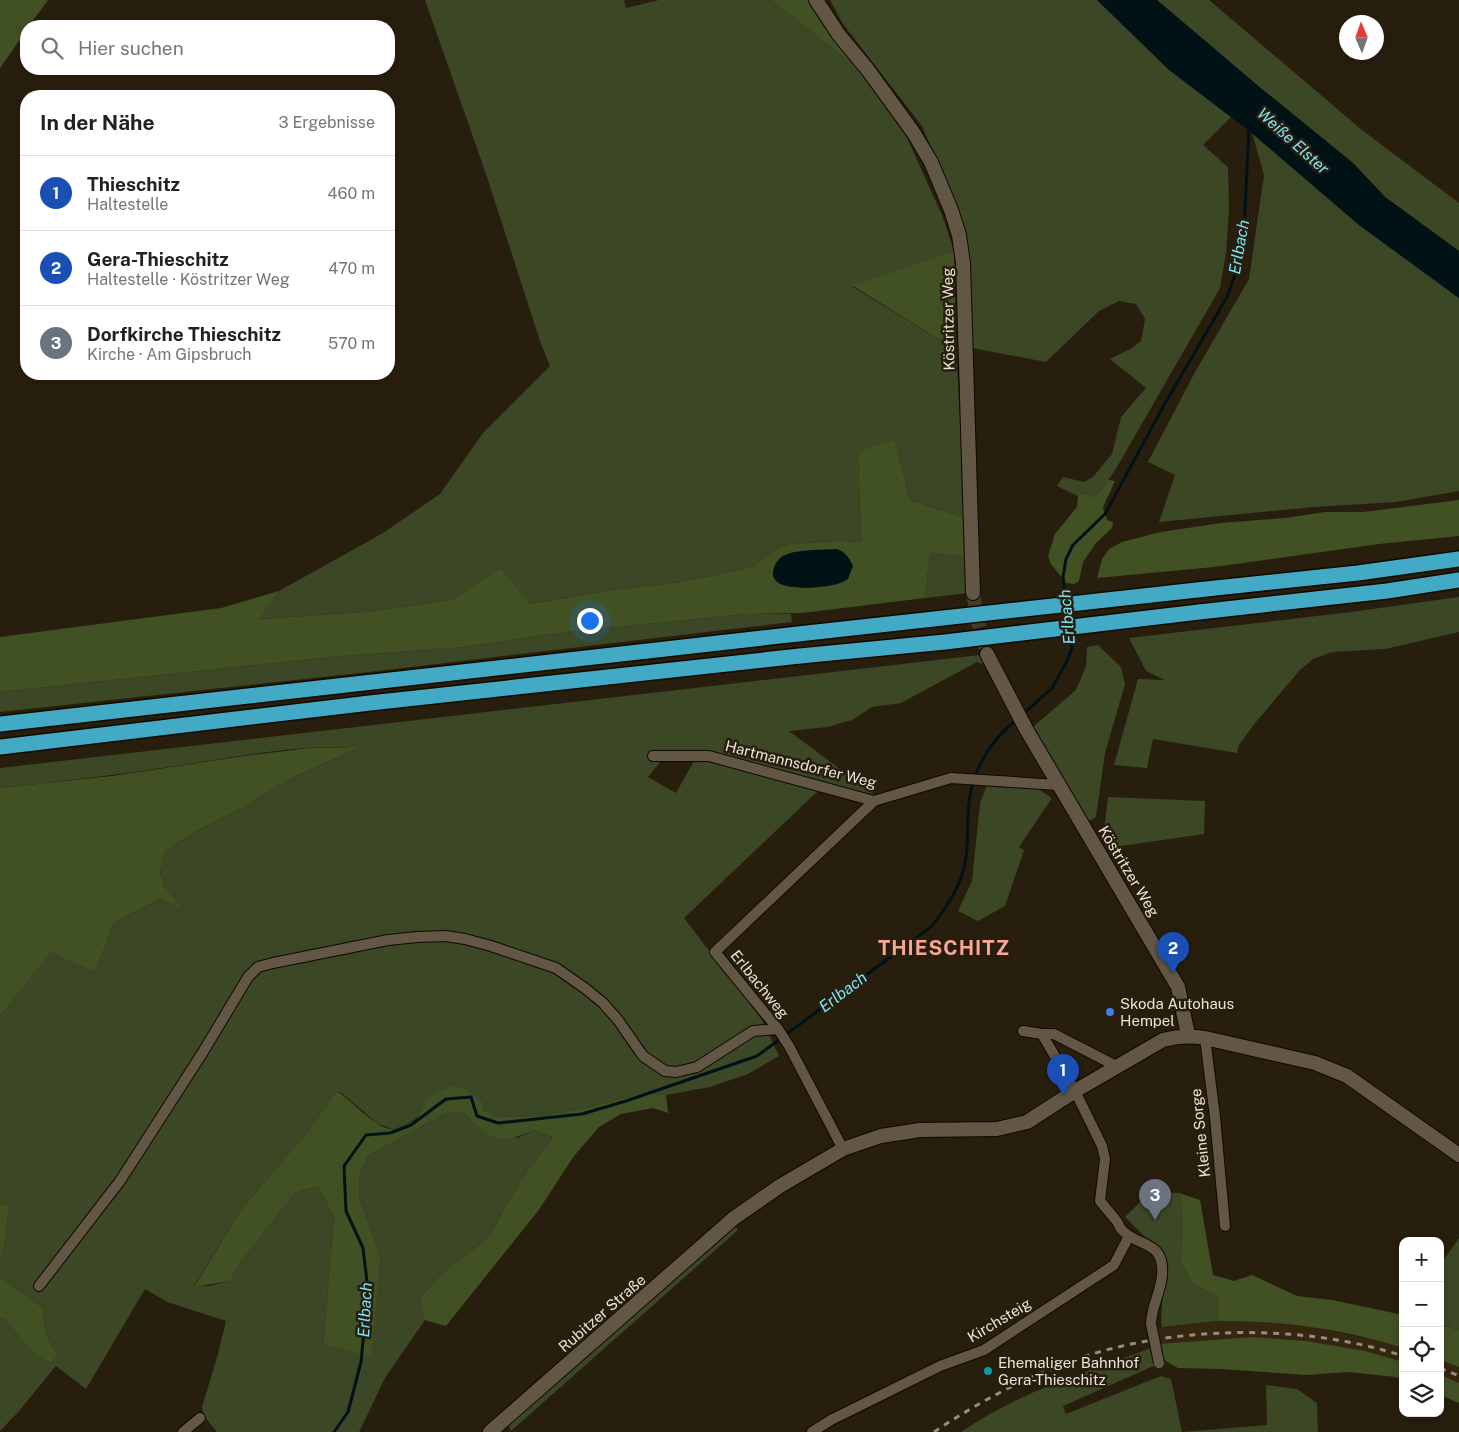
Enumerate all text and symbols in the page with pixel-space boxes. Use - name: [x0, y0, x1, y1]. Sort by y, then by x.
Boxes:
- north arrow: [1339, 15, 1384, 60]
- search box: [20, 20, 395, 75]
- icon: search: [38, 34, 66, 62]
- text: Hier suchen: [78, 37, 184, 59]
- water label: Weiße Elster: [1253, 104, 1333, 179]
- text: In der Nähe: [40, 110, 155, 135]
- text: 3 Ergebnisse: [279, 113, 375, 132]
- text: Thieschitz: [87, 173, 180, 195]
- text: 1: [53, 184, 59, 203]
- text: 460 m: [328, 184, 375, 203]
- text: Haltestelle: [87, 195, 168, 214]
- water label: Erlbach: [1225, 218, 1253, 276]
- text: Gera-Thieschitz: [87, 248, 229, 270]
- text: 2: [51, 259, 61, 278]
- text: 470 m: [328, 259, 375, 278]
- street label: Köstritzer Weg: [939, 267, 957, 371]
- text: Haltestelle · Köstritzer Weg: [87, 270, 290, 289]
- text: Dorfkirche Thieschitz: [87, 323, 281, 345]
- text: 3: [51, 334, 61, 353]
- text: 570 m: [328, 334, 375, 353]
- text: Kirche · Am Gipsbruch: [87, 345, 252, 364]
- water label: Erlbach: [1055, 589, 1079, 645]
- your location: [577, 608, 603, 634]
- street label: Hartmannsdorfer Weg: [723, 737, 879, 791]
- street label: Köstritzer Weg: [1095, 822, 1163, 920]
- pin: 2: [1157, 932, 1189, 973]
- district label: THIESCHITZ: [878, 936, 1010, 960]
- street label: Erlbachweg: [727, 947, 793, 1021]
- water label: Erlbach: [815, 968, 871, 1016]
- place label: Skoda Autohaus Hempel: [1120, 995, 1234, 1029]
- marker: Skoda Autohaus Hempel: [1104, 1006, 1116, 1018]
- pin: 1: [1047, 1054, 1079, 1095]
- street label: Kleine Sorge: [1187, 1088, 1213, 1178]
- pin: 3: [1139, 1179, 1171, 1220]
- map controls: [1399, 1237, 1444, 1417]
- button: +: [1399, 1237, 1444, 1282]
- street label: Rubitzer Straße: [555, 1271, 649, 1355]
- water label: Erlbach: [354, 1282, 376, 1338]
- button: −: [1399, 1282, 1444, 1327]
- street label: Kirchsteig: [964, 1294, 1034, 1346]
- button: locate: [1399, 1327, 1444, 1372]
- place label: Ehemaliger Bahnhof Gera-Thieschitz: [998, 1354, 1139, 1388]
- marker: Ehemaliger Bahnhof Gera-Thieschitz: [982, 1365, 994, 1377]
- button: layers: [1399, 1372, 1444, 1417]

